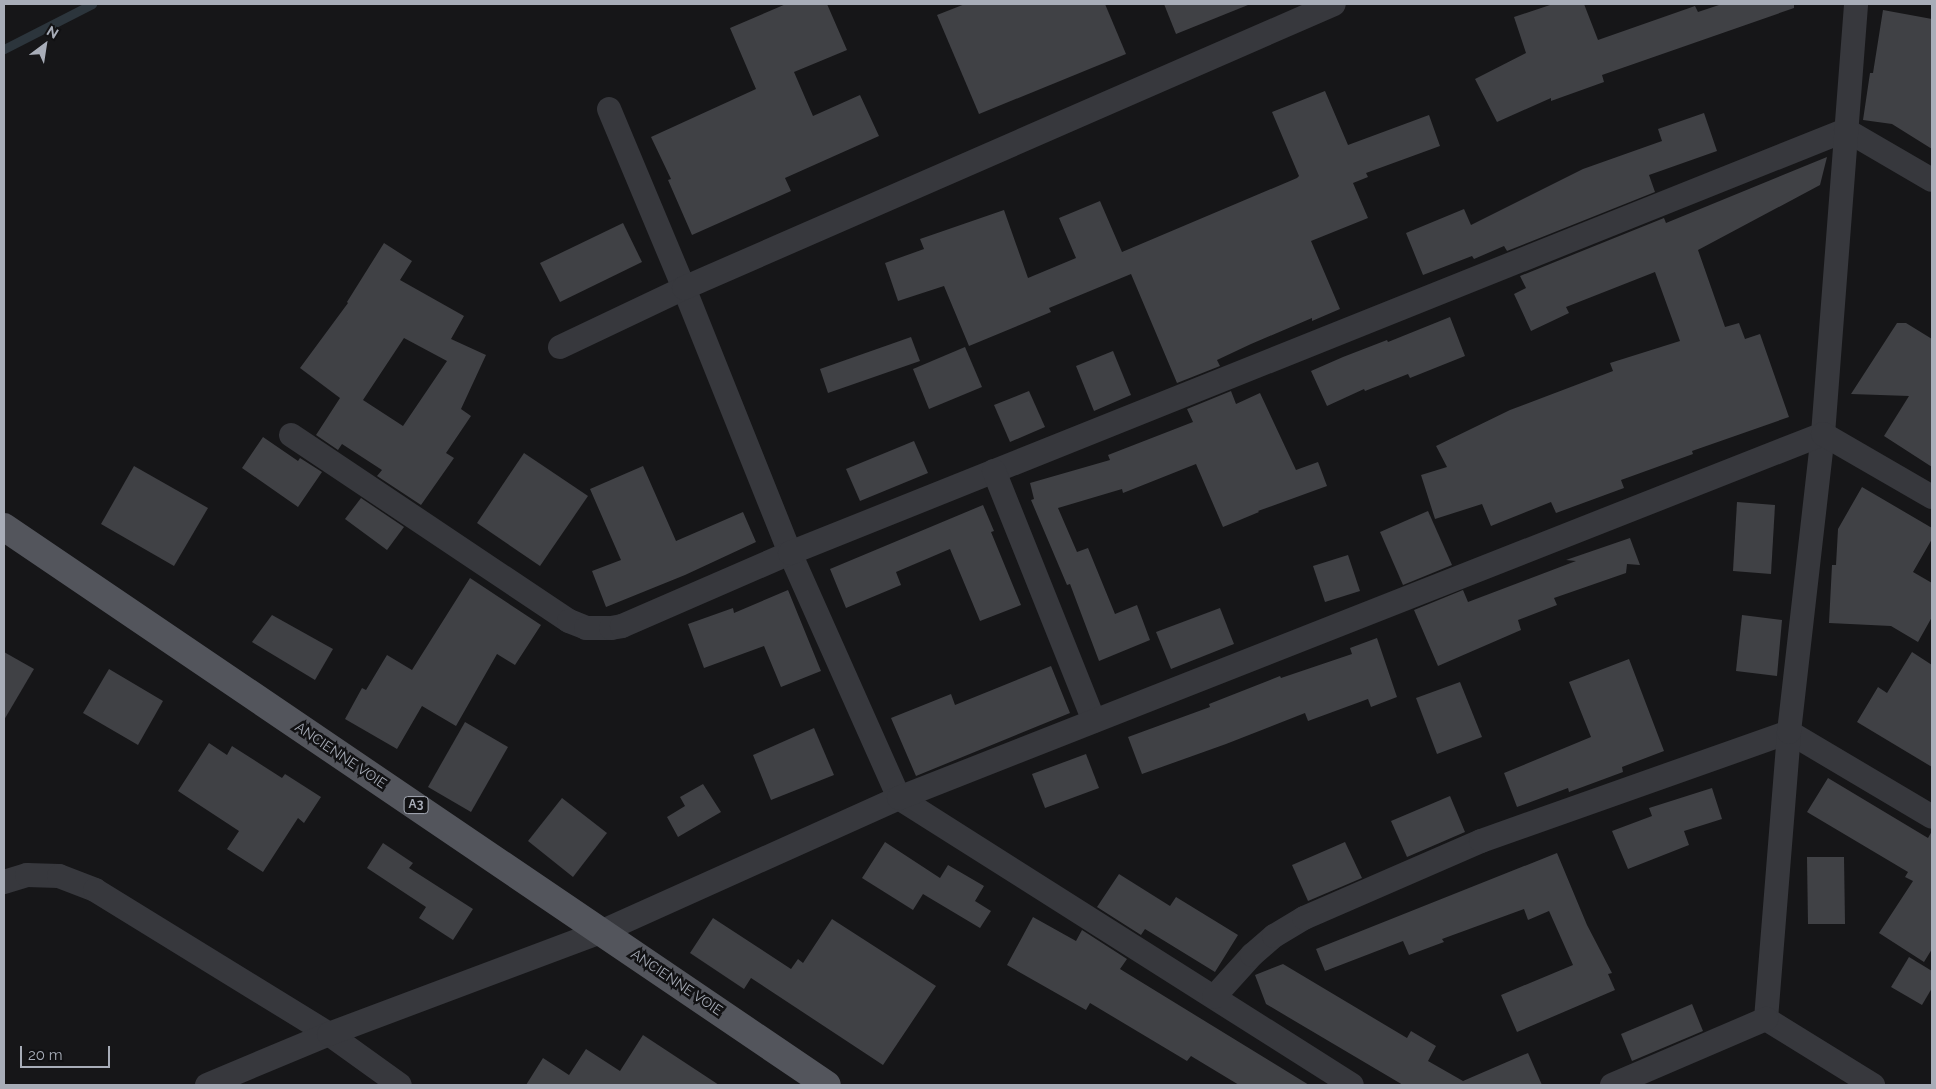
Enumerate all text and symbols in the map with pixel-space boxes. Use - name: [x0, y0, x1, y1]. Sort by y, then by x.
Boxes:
- north arrow: [20, 20, 70, 70]
- text: N: [44, 23, 61, 42]
- street label: ANCIENNE VOIE: [292, 718, 390, 792]
- road number: A3: [404, 796, 428, 814]
- street label: ANCIENNE VOIE: [628, 945, 726, 1019]
- scale bar: [22, 1036, 112, 1068]
- text: 20 m: [28, 1046, 63, 1064]

